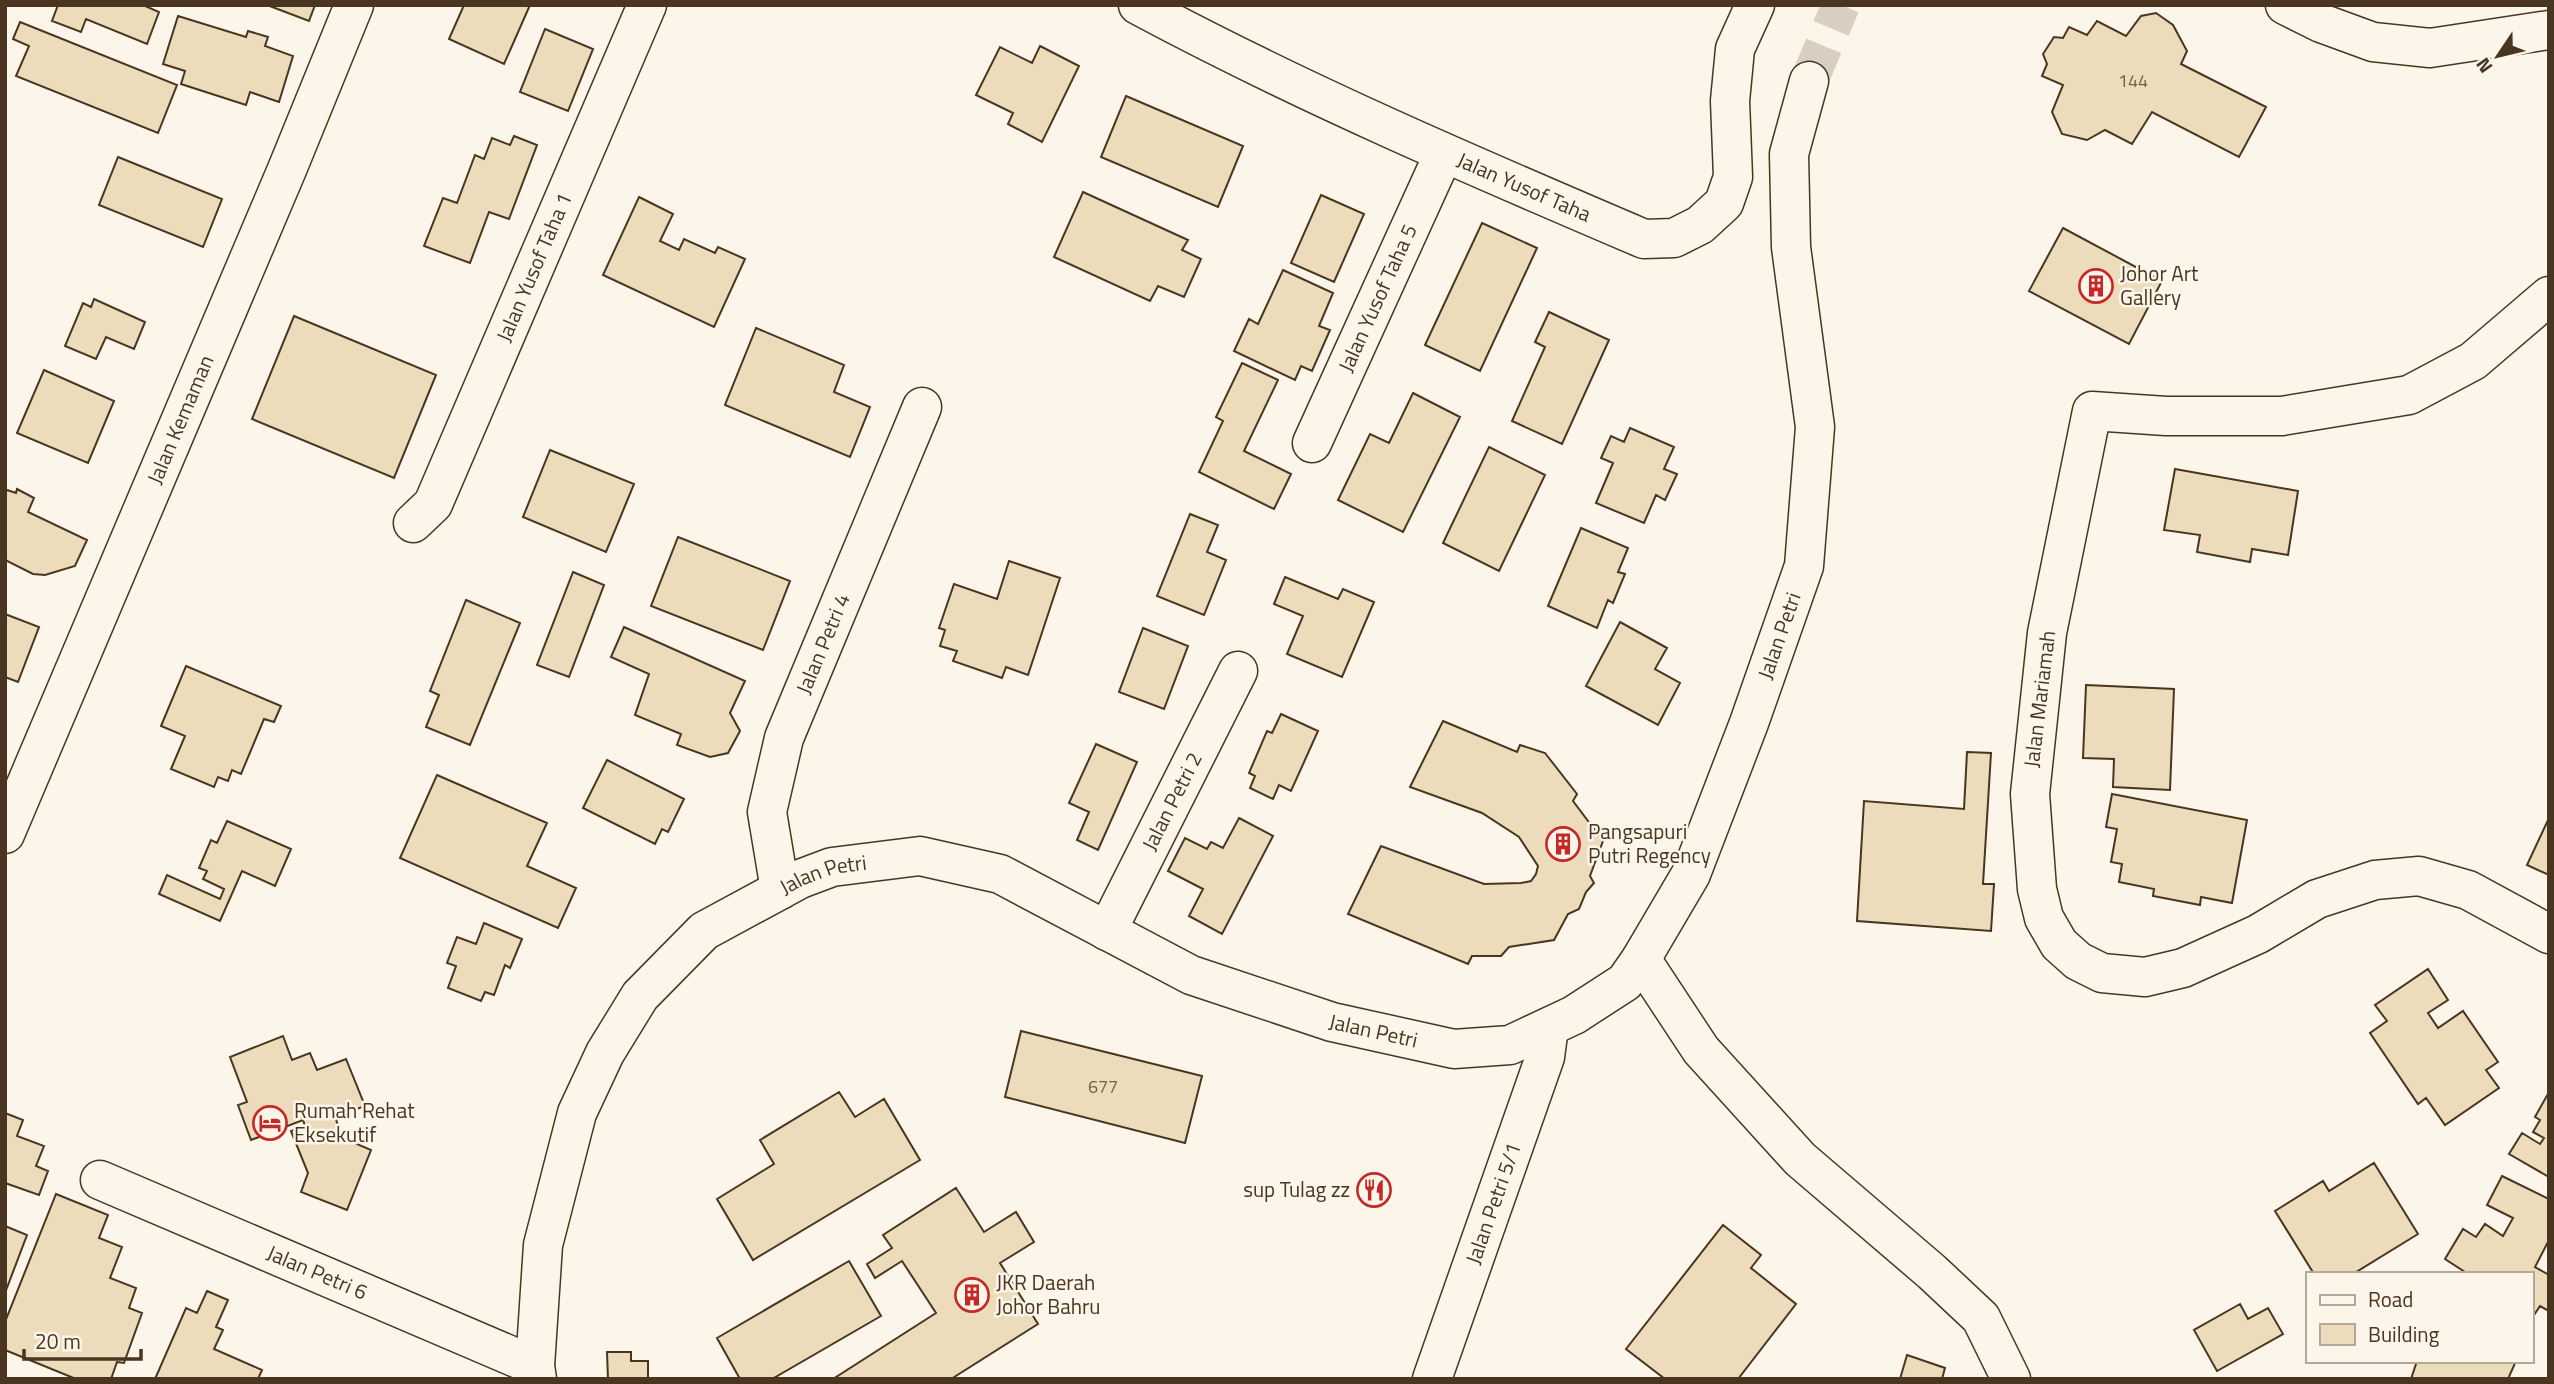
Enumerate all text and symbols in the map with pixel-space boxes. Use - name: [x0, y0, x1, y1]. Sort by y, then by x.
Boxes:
- north arrow: [2463, 21, 2533, 91]
- text: N: [2468, 52, 2499, 80]
- house number: 144: [2118, 67, 2148, 94]
- street label: Jalan Yusof Taha: [1452, 143, 1597, 230]
- street label: Jalan Yusof Taha 1: [487, 187, 580, 347]
- street label: Jalan Yusof Taha 5: [1329, 219, 1425, 377]
- place label: Johor Art Gallery: [2120, 257, 2199, 313]
- building icon: Johor Art Gallery: [2077, 267, 2115, 305]
- street label: Jalan Kemaman: [138, 350, 221, 489]
- street label: Jalan Petri 4: [787, 588, 858, 699]
- street label: Jalan Petri: [1749, 588, 1809, 683]
- street label: Jalan Mariamah: [2015, 629, 2063, 769]
- street label: Jalan Petri 2: [1133, 746, 1210, 856]
- place label: Pangsapuri Putri Regency: [1588, 815, 1711, 871]
- building icon: Pangsapuri Putri Regency: [1544, 825, 1582, 863]
- street label: Jalan Petri: [773, 846, 868, 902]
- street label: Jalan Petri: [1326, 1005, 1421, 1056]
- house number: 677: [1088, 1073, 1118, 1100]
- place label: Rumah Rehat Eksekutif: [294, 1094, 415, 1150]
- hotel icon: Rumah Rehat Eksekutif: [251, 1104, 289, 1142]
- street label: Jalan Petri 5/1: [1457, 1138, 1529, 1268]
- restaurant icon: sup Tulag zz: [1355, 1171, 1393, 1209]
- place label: sup Tulag zz: [1243, 1173, 1350, 1205]
- street label: Jalan Petri 6: [262, 1236, 373, 1308]
- place label: JKR Daerah Johor Bahru: [996, 1266, 1100, 1322]
- legend: [2306, 1272, 2533, 1363]
- building icon: JKR Daerah Johor Bahru: [953, 1276, 991, 1314]
- text: Road: [2368, 1283, 2413, 1315]
- scale bar: [24, 1318, 142, 1362]
- text: Building: [2368, 1318, 2440, 1350]
- text: 20 m: [35, 1325, 81, 1357]

